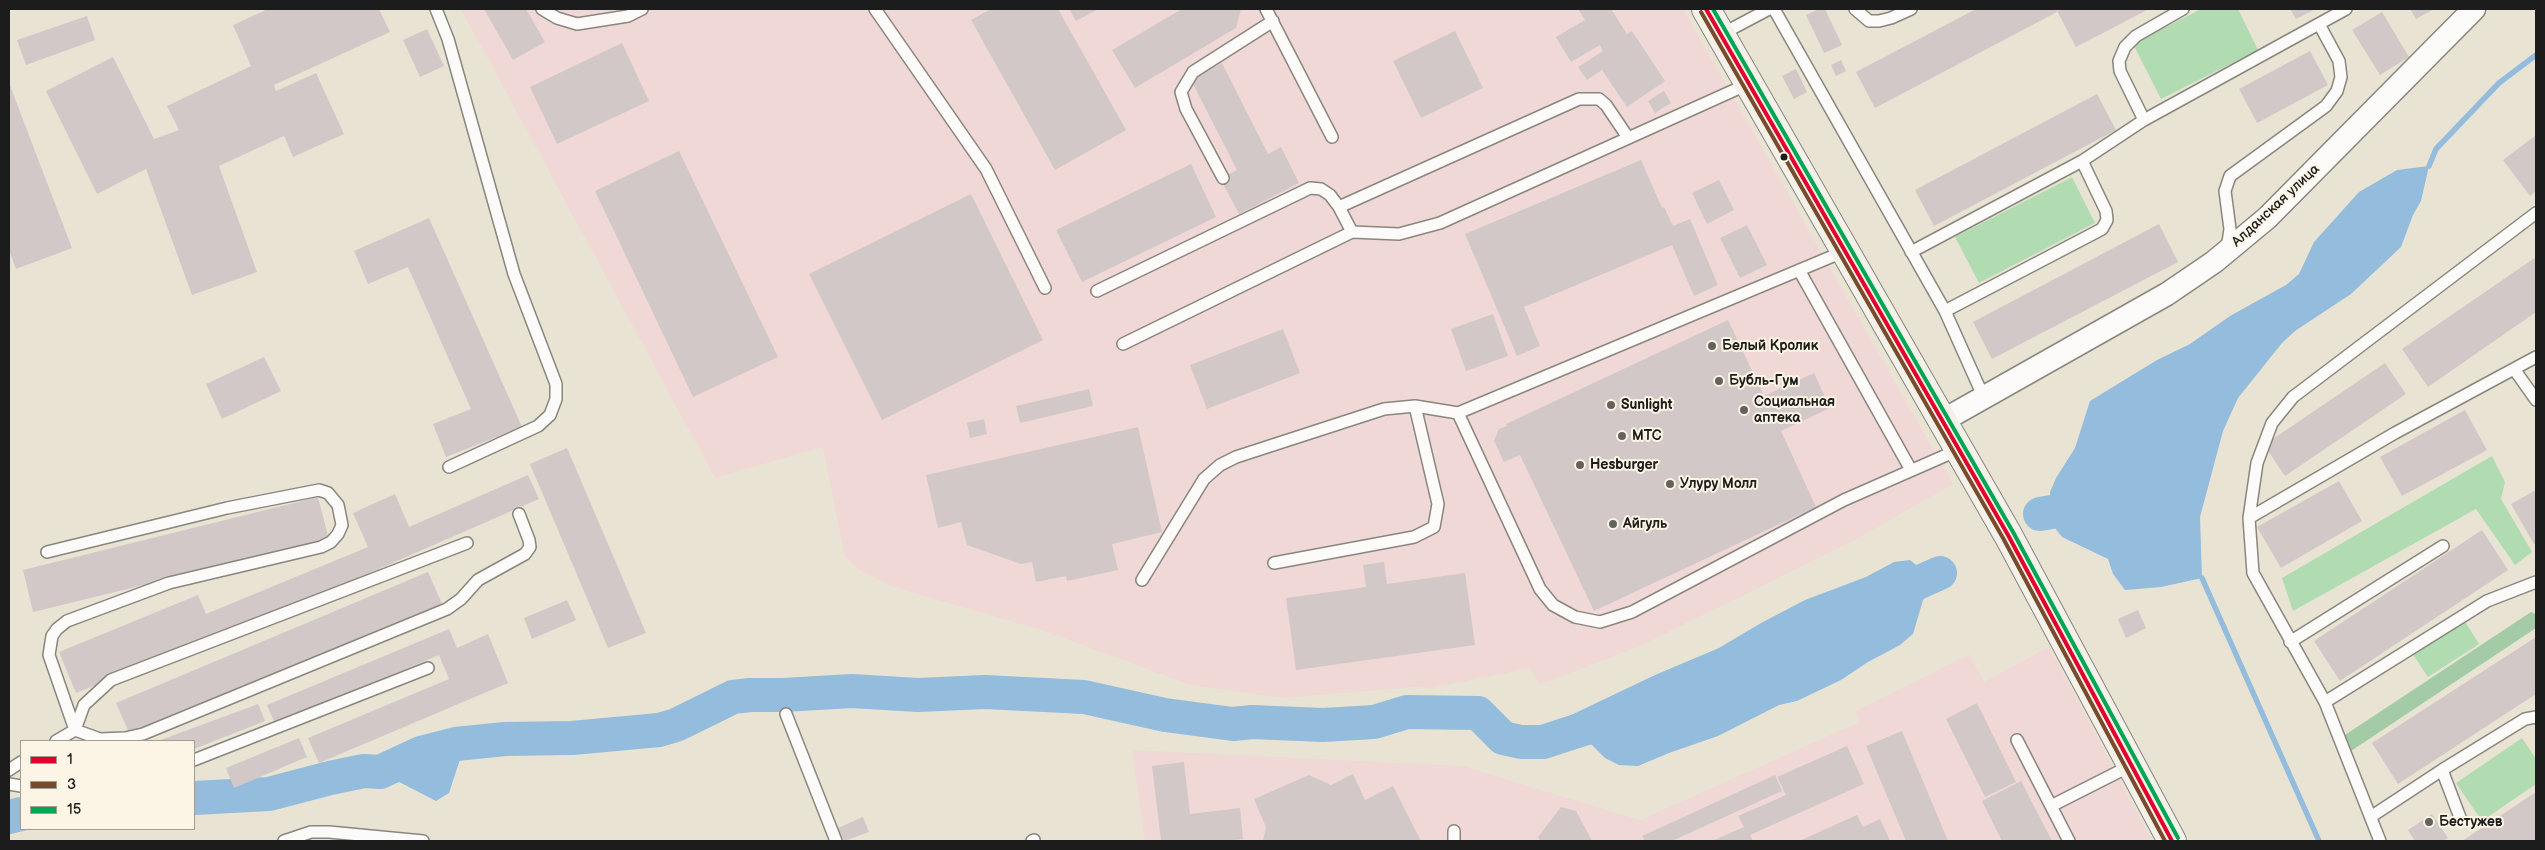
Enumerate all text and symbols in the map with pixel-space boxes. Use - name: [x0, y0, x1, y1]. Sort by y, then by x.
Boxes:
- unlabelled marker: [1779, 152, 1789, 162]
- street label: Алданская улица: [2229, 161, 2323, 251]
- place label: Белый Кролик: [1722, 338, 1818, 354]
- marker: Белый Кролик: [1706, 340, 1718, 352]
- place label: Бубль-Гум: [1729, 373, 1799, 389]
- marker: Бубль-Гум: [1713, 375, 1725, 387]
- place label: Социальная аптека: [1754, 394, 1835, 427]
- place label: Sunlight: [1621, 397, 1672, 413]
- marker: Sunlight: [1605, 399, 1617, 411]
- marker: Социальная аптека: [1738, 404, 1750, 416]
- place label: МТС: [1632, 428, 1661, 444]
- marker: МТС: [1616, 430, 1628, 442]
- place label: Hesburger: [1590, 457, 1658, 473]
- marker: Hesburger: [1574, 459, 1586, 471]
- place label: Улуру Молл: [1680, 476, 1757, 492]
- marker: Улуру Молл: [1664, 478, 1676, 490]
- place label: Айгуль: [1623, 516, 1667, 532]
- marker: Айгуль: [1607, 518, 1619, 530]
- legend: [20, 740, 195, 830]
- text: 1: [67, 750, 73, 769]
- text: 3: [67, 775, 76, 794]
- text: 15: [67, 800, 81, 819]
- place label: Бестужев: [2439, 814, 2502, 830]
- marker: Бестужев: [2423, 816, 2435, 828]

